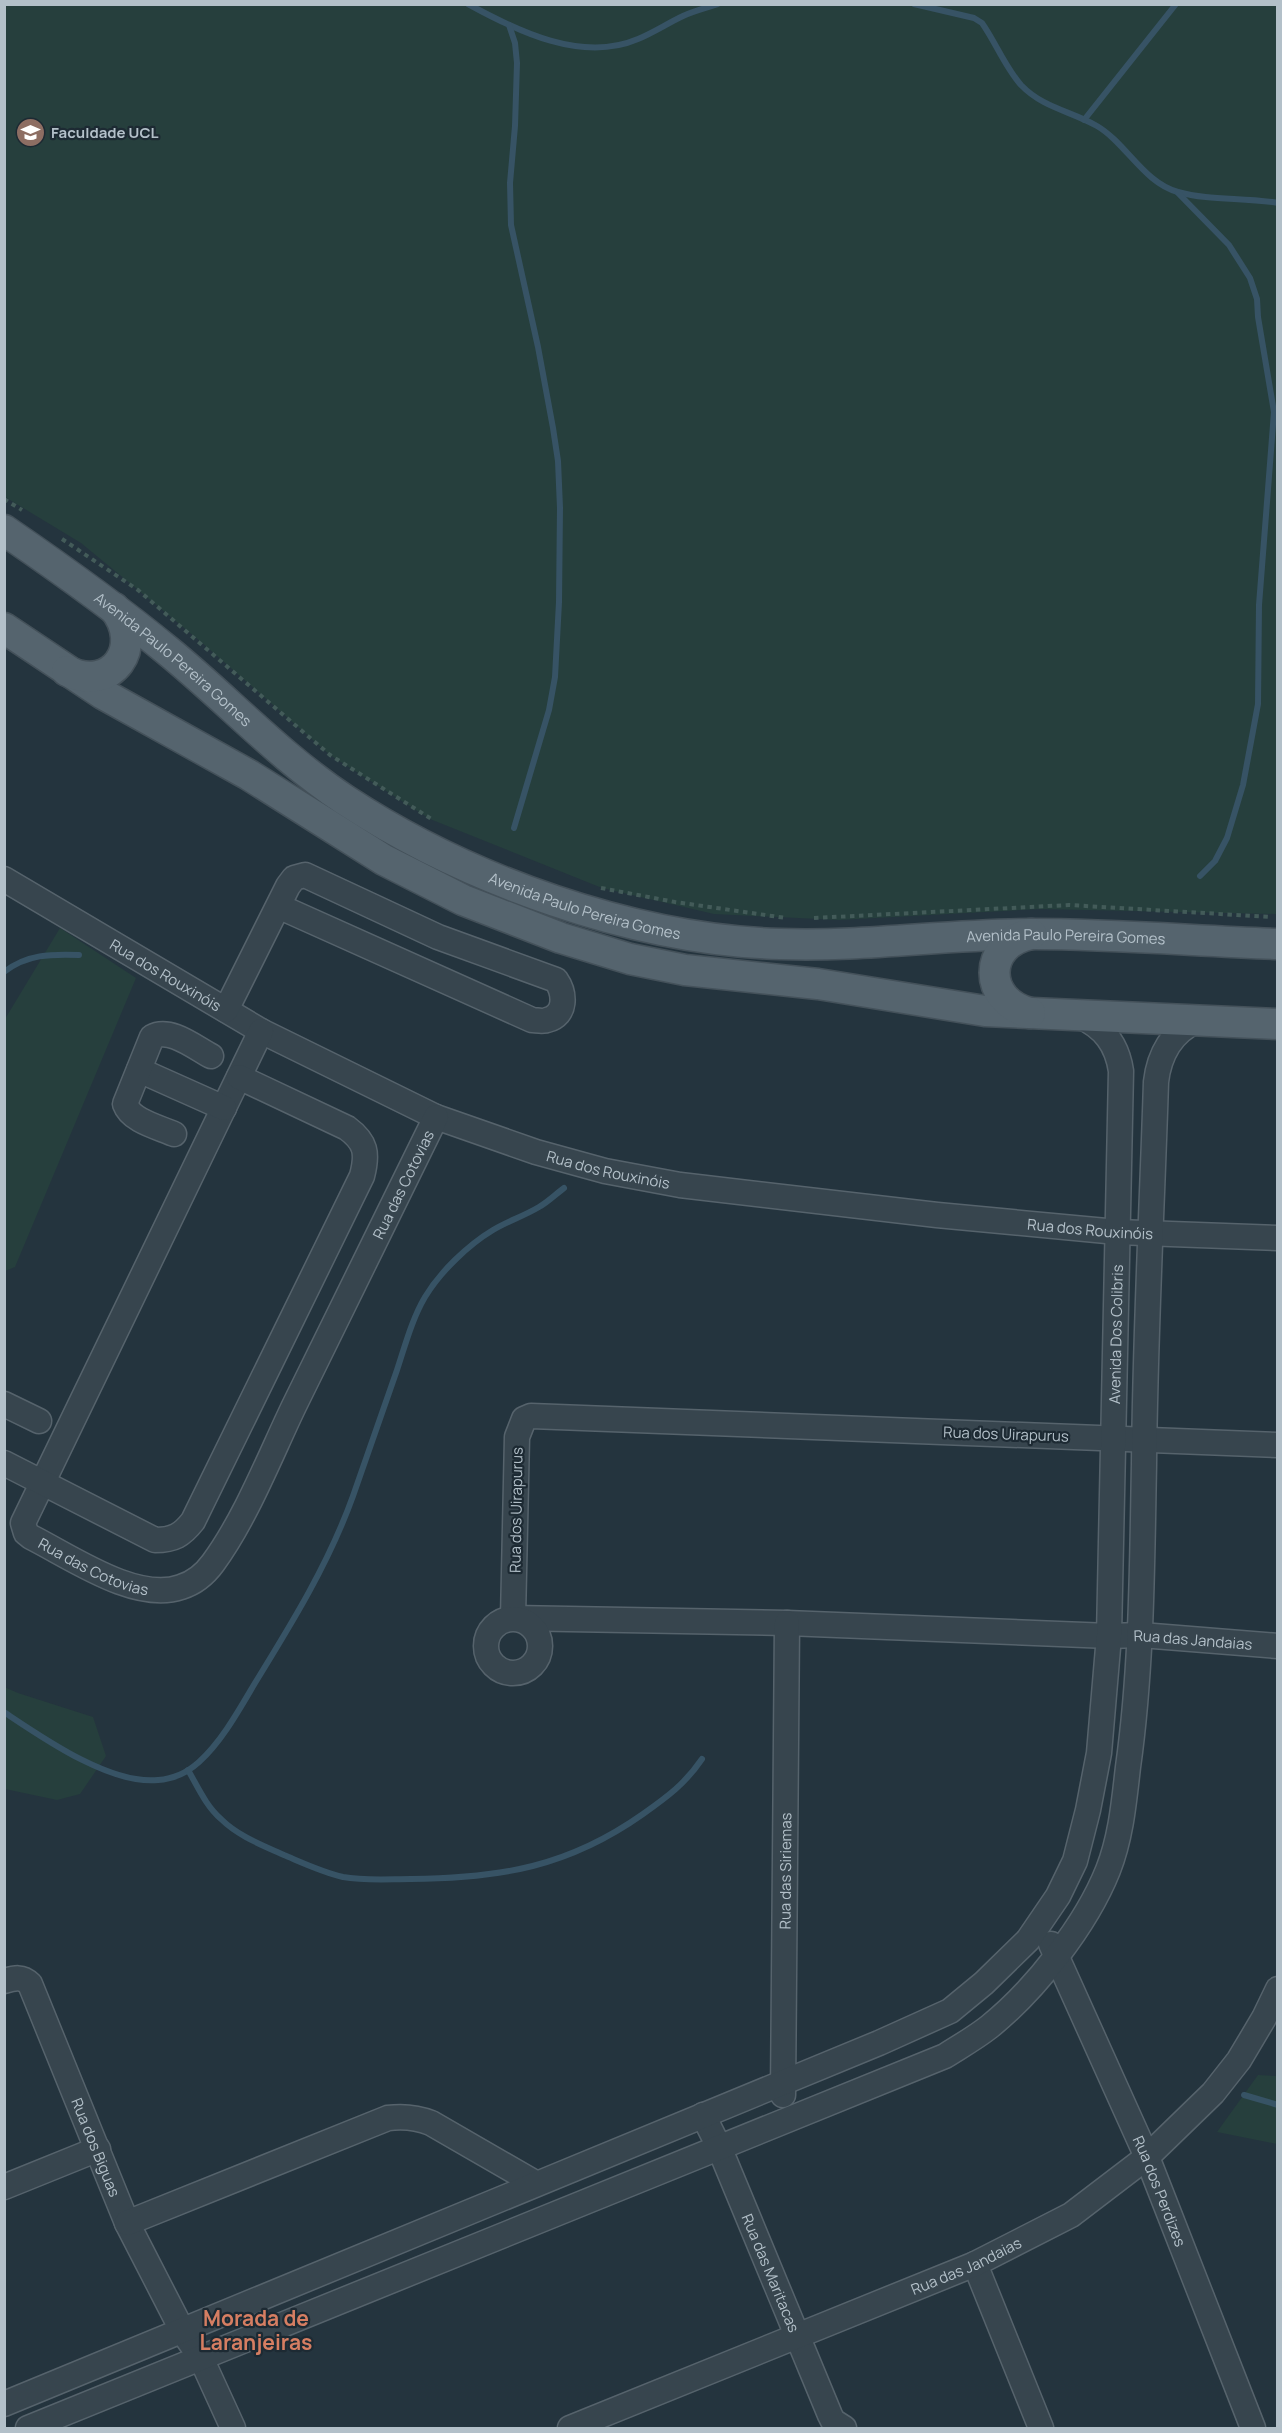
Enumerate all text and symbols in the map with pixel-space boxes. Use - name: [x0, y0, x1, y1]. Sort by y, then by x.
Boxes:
- school or university icon: Faculdade UCL: [14, 116, 46, 148]
- place label: Faculdade UCL: [51, 122, 158, 143]
- street label: Avenida Paulo Pereira Gomes: [90, 587, 257, 731]
- street label: Avenida Paulo Pereira Gomes: [486, 867, 682, 944]
- street label: Avenida Paulo Pereira Gomes: [966, 923, 1166, 949]
- street label: Rua dos Rouxinóis: [106, 934, 226, 1016]
- street label: Rua das Cotovias: [367, 1126, 439, 1243]
- street label: Rua dos Rouxinóis: [544, 1145, 672, 1193]
- street label: Rua dos Rouxinóis: [1026, 1213, 1154, 1244]
- street label: Avenida Dos Colibris: [1103, 1264, 1127, 1404]
- street label: Rua dos Uirapurus: [943, 1421, 1069, 1447]
- street label: Rua dos Uirapurus: [504, 1447, 528, 1573]
- street label: Rua das Cotovias: [35, 1532, 150, 1600]
- street label: Rua das Jandaias: [1133, 1624, 1253, 1654]
- street label: Rua das Siriemas: [774, 1812, 796, 1930]
- street label: Rua dos Biguas: [67, 2095, 126, 2200]
- street label: Rua dos Perdizes: [1128, 2132, 1192, 2250]
- street label: Rua das Maritacas: [737, 2210, 805, 2335]
- street label: Rua das Jandaias: [908, 2232, 1025, 2299]
- district label: Morada de Laranjeiras: [200, 2304, 312, 2356]

